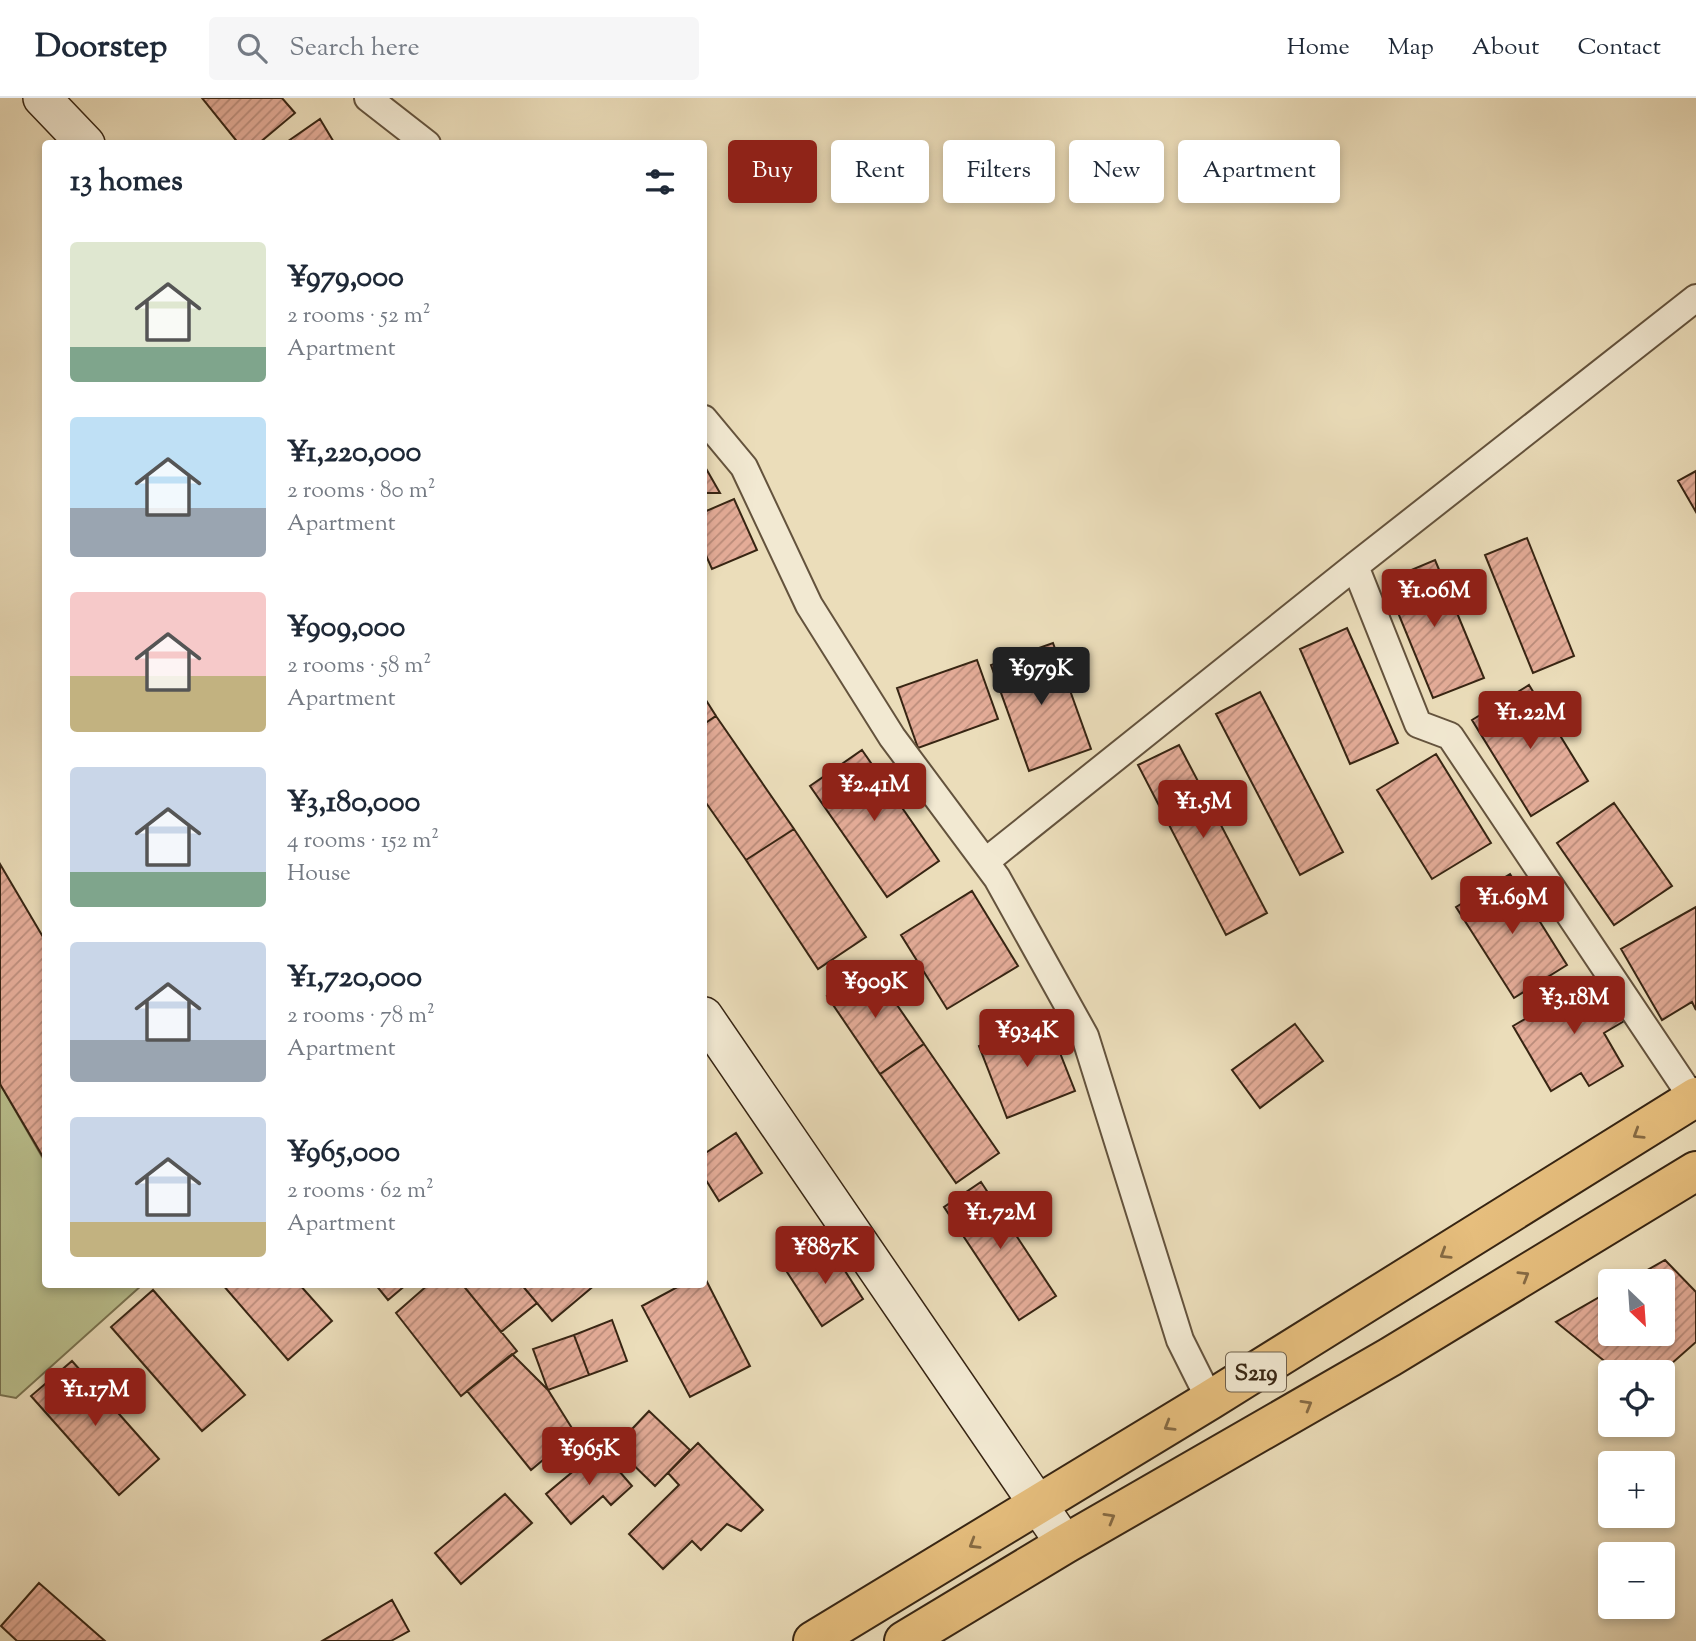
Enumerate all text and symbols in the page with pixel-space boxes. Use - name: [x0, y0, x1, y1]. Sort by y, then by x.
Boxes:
- search box: [209, 17, 699, 80]
- text: Doorstep: [35, 24, 167, 72]
- icon: search: [233, 29, 271, 67]
- text: Search here: [289, 30, 420, 67]
- text: Home: [1287, 31, 1350, 65]
- text: Map: [1388, 31, 1434, 65]
- text: About: [1472, 31, 1539, 65]
- text: Contact: [1577, 31, 1661, 65]
- chip: Buy: [728, 140, 817, 203]
- chip: Rent: [831, 140, 929, 203]
- chip: Filters: [943, 140, 1055, 203]
- chip: New: [1069, 140, 1164, 203]
- chip: Apartment: [1178, 140, 1340, 203]
- text: 13 homes: [70, 161, 183, 204]
- icon: filters: [641, 163, 679, 201]
- text: ¥979,000: [287, 257, 404, 300]
- icon: home: [126, 270, 210, 354]
- text: 2 rooms · 52 m²: [287, 300, 430, 333]
- text: Apartment: [287, 333, 396, 366]
- text: ¥1,220,000: [287, 432, 421, 475]
- icon: home: [126, 445, 210, 529]
- text: 2 rooms · 80 m²: [287, 475, 435, 508]
- text: Apartment: [287, 508, 396, 541]
- pin: ¥1.06M: [1377, 570, 1491, 629]
- text: ¥1.06M: [1398, 575, 1470, 608]
- text: ¥909,000: [287, 607, 405, 650]
- icon: home: [126, 620, 210, 704]
- pin: ¥979K: [992, 648, 1090, 707]
- text: 2 rooms · 58 m²: [287, 650, 431, 683]
- text: ¥979K: [1009, 653, 1073, 686]
- text: Apartment: [287, 683, 396, 716]
- pin: ¥1.22M: [1473, 692, 1587, 751]
- text: ¥1.22M: [1494, 697, 1566, 730]
- pin: ¥2.41M: [817, 764, 931, 823]
- text: ¥2.41M: [838, 769, 910, 802]
- pin: ¥1.5M: [1154, 780, 1252, 840]
- text: ¥3,180,000: [287, 782, 420, 825]
- text: ¥1.5M: [1174, 786, 1232, 819]
- icon: home: [126, 795, 210, 879]
- text: 4 rooms · 152 m²: [287, 825, 439, 858]
- text: House: [287, 858, 351, 891]
- pin: ¥1.69M: [1455, 876, 1569, 936]
- text: ¥1.69M: [1476, 882, 1548, 915]
- text: ¥1,720,000: [287, 957, 422, 1000]
- pin: ¥909K: [826, 960, 924, 1020]
- text: ¥909K: [842, 966, 908, 999]
- icon: home: [126, 970, 210, 1054]
- pin: ¥3.18M: [1517, 976, 1631, 1036]
- text: ¥3.18M: [1539, 982, 1609, 1015]
- text: 2 rooms · 78 m²: [287, 1000, 435, 1033]
- pin: ¥934K: [978, 1010, 1076, 1069]
- text: ¥934K: [995, 1015, 1059, 1048]
- text: Apartment: [287, 1033, 396, 1066]
- one-way arrow: [1633, 1125, 1646, 1138]
- text: ¥965,000: [287, 1132, 400, 1175]
- icon: home: [126, 1145, 210, 1229]
- text: 2 rooms · 62 m²: [287, 1175, 434, 1208]
- pin: ¥1.72M: [943, 1192, 1057, 1251]
- text: ¥1.72M: [964, 1197, 1036, 1230]
- text: Apartment: [287, 1208, 396, 1241]
- pin: ¥887K: [776, 1226, 874, 1286]
- text: ¥887K: [791, 1232, 859, 1265]
- one-way arrow: [1440, 1245, 1453, 1258]
- north arrow: [1598, 1269, 1675, 1346]
- map controls: [1598, 1269, 1675, 1619]
- one-way arrow: [1516, 1271, 1529, 1284]
- road number: S219: [1226, 1352, 1286, 1392]
- button: locate: [1598, 1360, 1675, 1437]
- pin: ¥1.17M: [38, 1368, 152, 1428]
- text: ¥1.17M: [61, 1374, 129, 1407]
- one-way arrow: [1300, 1400, 1313, 1413]
- one-way arrow: [1163, 1417, 1176, 1430]
- pin: ¥965K: [540, 1428, 638, 1487]
- text: ¥965K: [558, 1433, 620, 1466]
- button: +: [1598, 1451, 1675, 1528]
- one-way arrow: [1102, 1513, 1115, 1526]
- one-way arrow: [969, 1536, 982, 1549]
- button: −: [1598, 1542, 1675, 1619]

